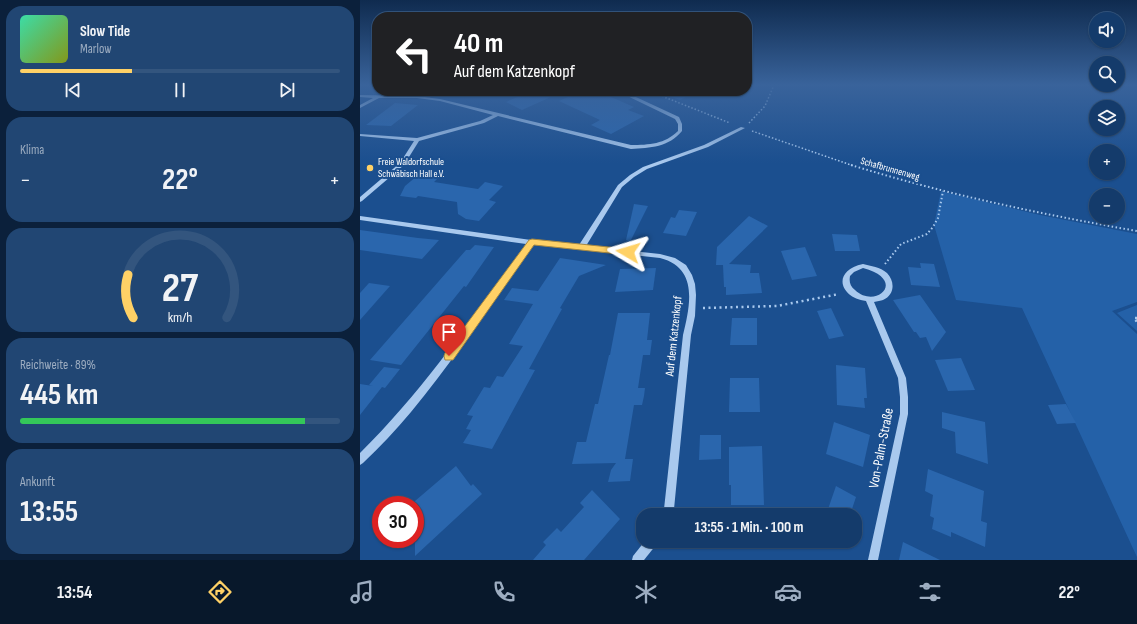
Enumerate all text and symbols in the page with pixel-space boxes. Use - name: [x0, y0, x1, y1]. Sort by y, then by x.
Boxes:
- map controls: [1089, 12, 1125, 224]
- button: sound: [1089, 12, 1125, 48]
- text: Slow Tide: [80, 22, 130, 41]
- text: 40 m: [454, 27, 503, 60]
- icon: left: [388, 28, 440, 80]
- text: Marlow: [80, 41, 112, 57]
- button: search: [1089, 56, 1125, 92]
- text: Auf dem Katzenkopf: [454, 61, 575, 82]
- icon: previous: [62, 79, 84, 101]
- icon: pause: [169, 79, 191, 101]
- icon: next: [276, 79, 298, 101]
- button: layers: [1089, 100, 1125, 136]
- text: Klima: [20, 142, 44, 158]
- button: +: [1089, 144, 1125, 180]
- street label: Schafbrunnenweg: [859, 155, 921, 183]
- place label: Freie Waldorfschule Schwäbisch Hall e.V.: [378, 156, 444, 180]
- text: 22°: [162, 162, 198, 198]
- marker: Freie Waldorfschule Schwäbisch Hall e.V.: [365, 163, 375, 173]
- text: −: [20, 167, 31, 194]
- text: +: [329, 167, 340, 194]
- button: −: [1089, 188, 1125, 224]
- position arrow: [607, 231, 649, 273]
- text: 27: [162, 264, 199, 313]
- street label: Auf dem Katzenkopf: [662, 295, 686, 378]
- text: km/h: [168, 309, 192, 326]
- pin: [432, 315, 466, 356]
- icon: arrive: [438, 321, 460, 343]
- text: Reichweite · 89%: [20, 357, 96, 373]
- text: 445 km: [20, 377, 98, 413]
- street label: Von-Palm-Straße: [865, 406, 897, 490]
- text: Ankunft: [20, 474, 55, 490]
- text: 13:55: [20, 494, 78, 530]
- speed limit sign: 30: [372, 496, 424, 548]
- text: 13:55 · 1 Min. · 100 m: [695, 518, 803, 537]
- icon: directions: [206, 578, 234, 606]
- icon: music: [348, 578, 376, 606]
- icon: phone: [490, 578, 518, 606]
- icon: climate: [632, 578, 660, 606]
- icon: car: [774, 578, 802, 606]
- icon: filters: [916, 578, 944, 606]
- text: 13:54: [57, 582, 92, 603]
- text: 22°: [1058, 582, 1080, 603]

